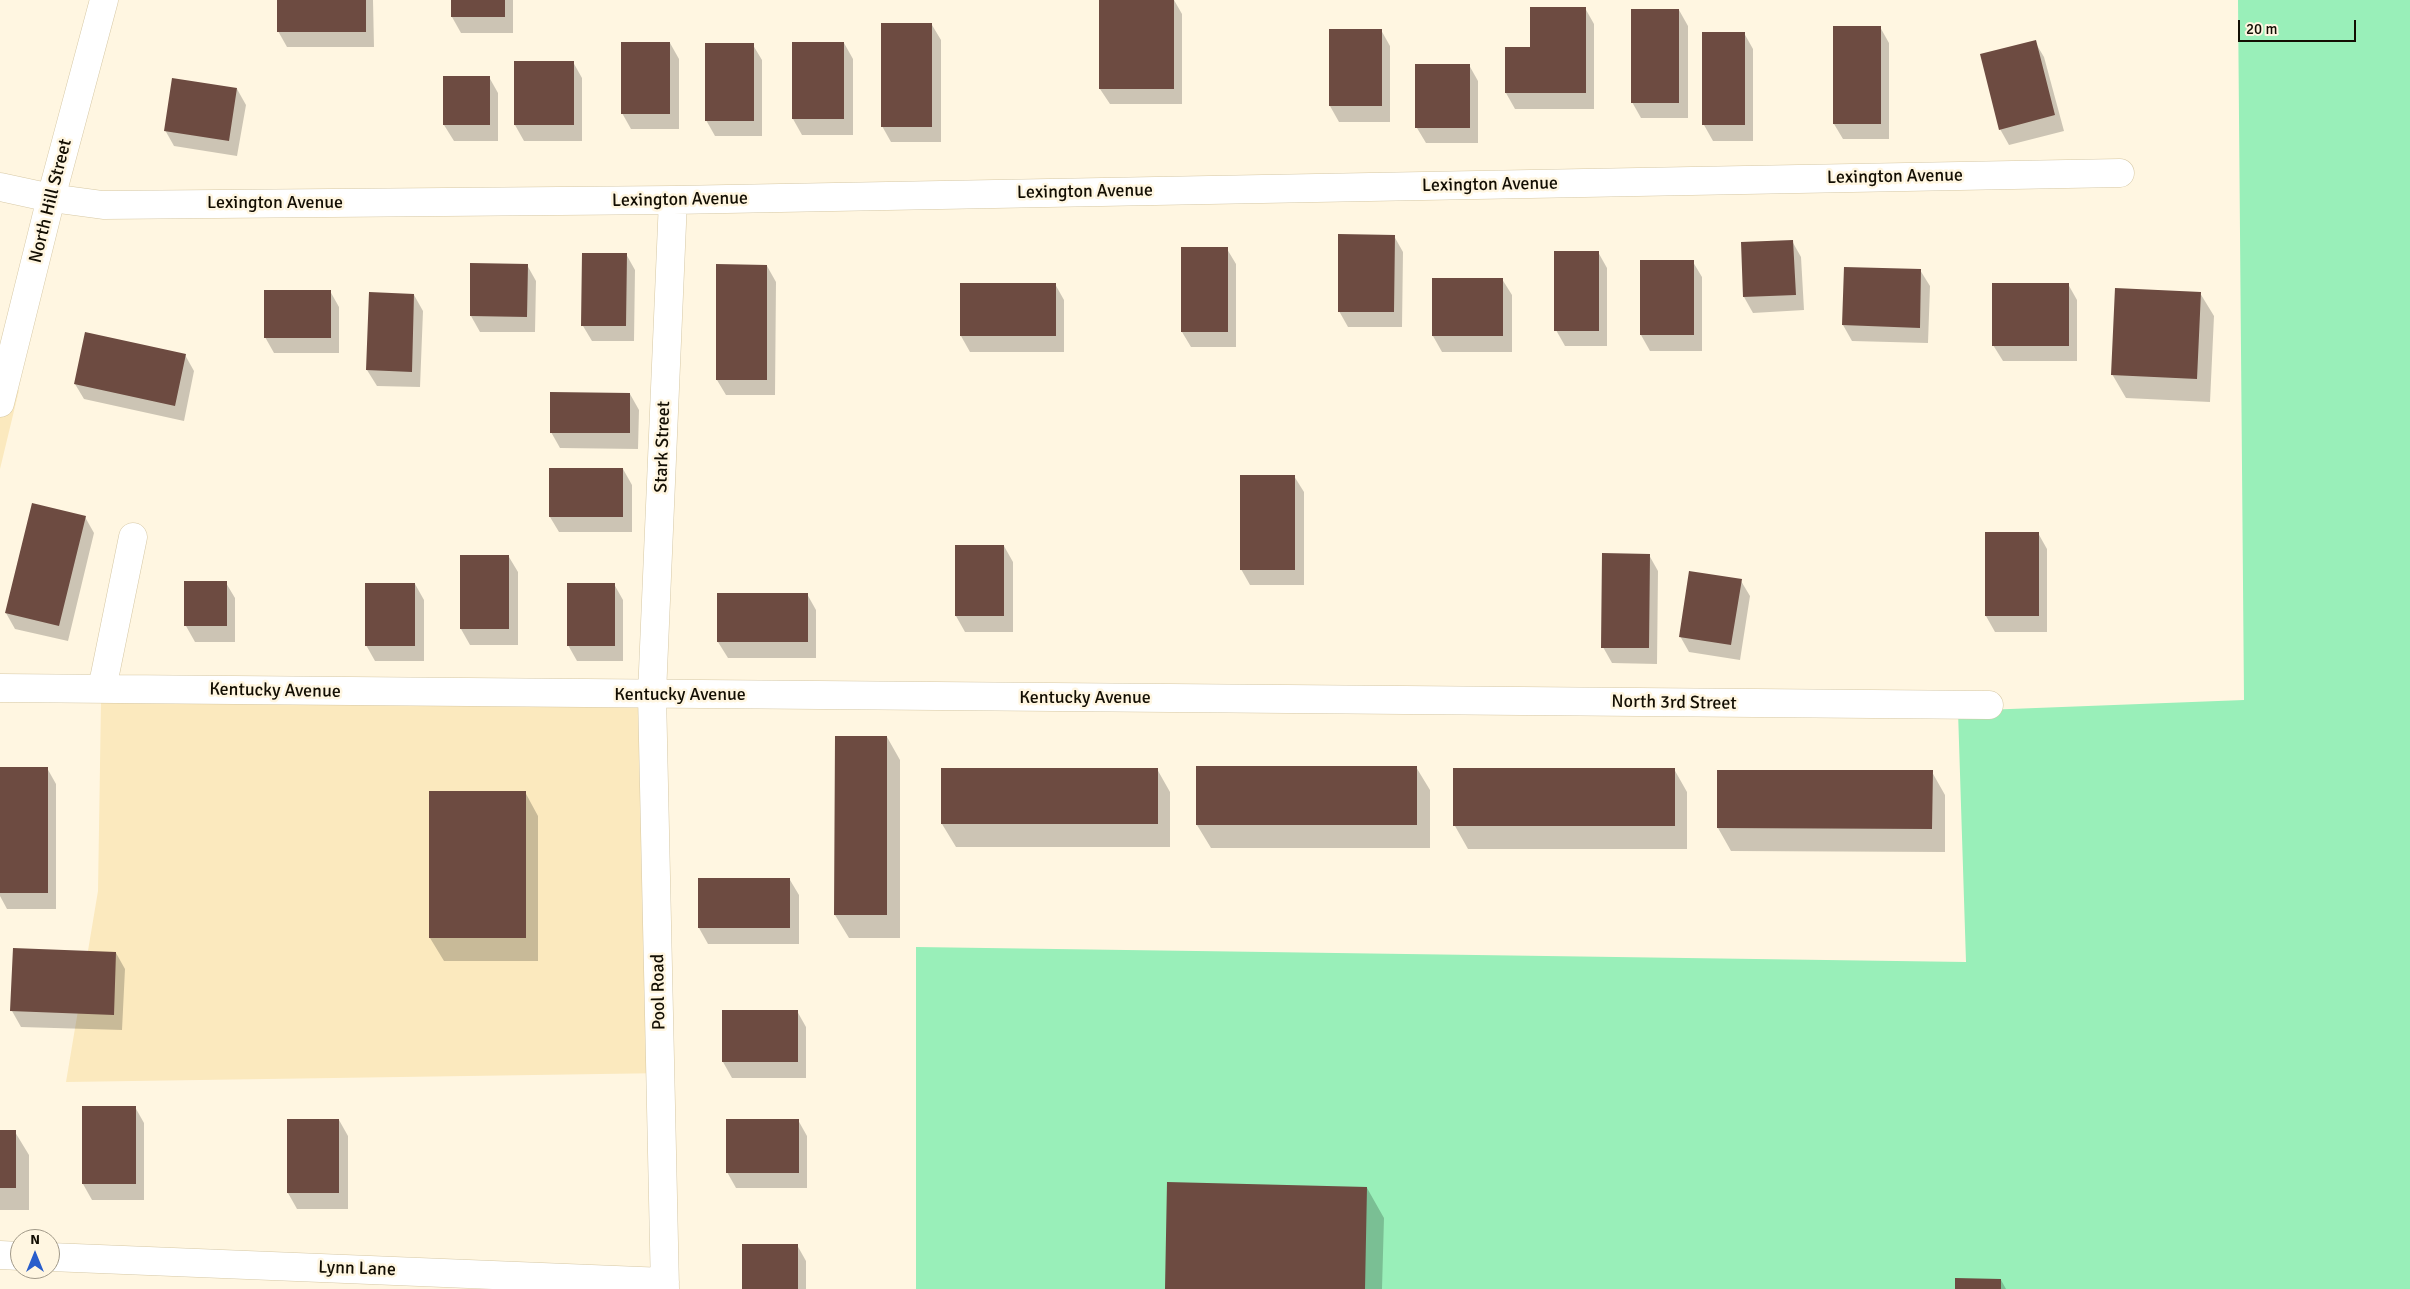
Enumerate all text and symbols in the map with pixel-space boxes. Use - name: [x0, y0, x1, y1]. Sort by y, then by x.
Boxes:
- scale bar: [2240, 10, 2358, 42]
- text: 20 m: [2246, 20, 2277, 38]
- street label: North Hill Street: [25, 137, 77, 265]
- street label: Lexington Avenue: [1827, 165, 1963, 189]
- street label: Lexington Avenue: [1422, 173, 1558, 197]
- street label: Lexington Avenue: [1017, 180, 1153, 204]
- street label: Lexington Avenue: [612, 188, 748, 212]
- street label: Lexington Avenue: [207, 192, 343, 214]
- street label: Stark Street: [651, 401, 675, 493]
- street label: Kentucky Avenue: [209, 679, 341, 703]
- street label: Kentucky Avenue: [614, 684, 746, 706]
- street label: Kentucky Avenue: [1019, 687, 1151, 709]
- street label: North 3rd Street: [1611, 691, 1737, 715]
- street label: Pool Road: [648, 954, 670, 1030]
- north arrow: [10, 1229, 60, 1279]
- text: N: [30, 1231, 40, 1248]
- street label: Lynn Lane: [318, 1257, 396, 1281]

